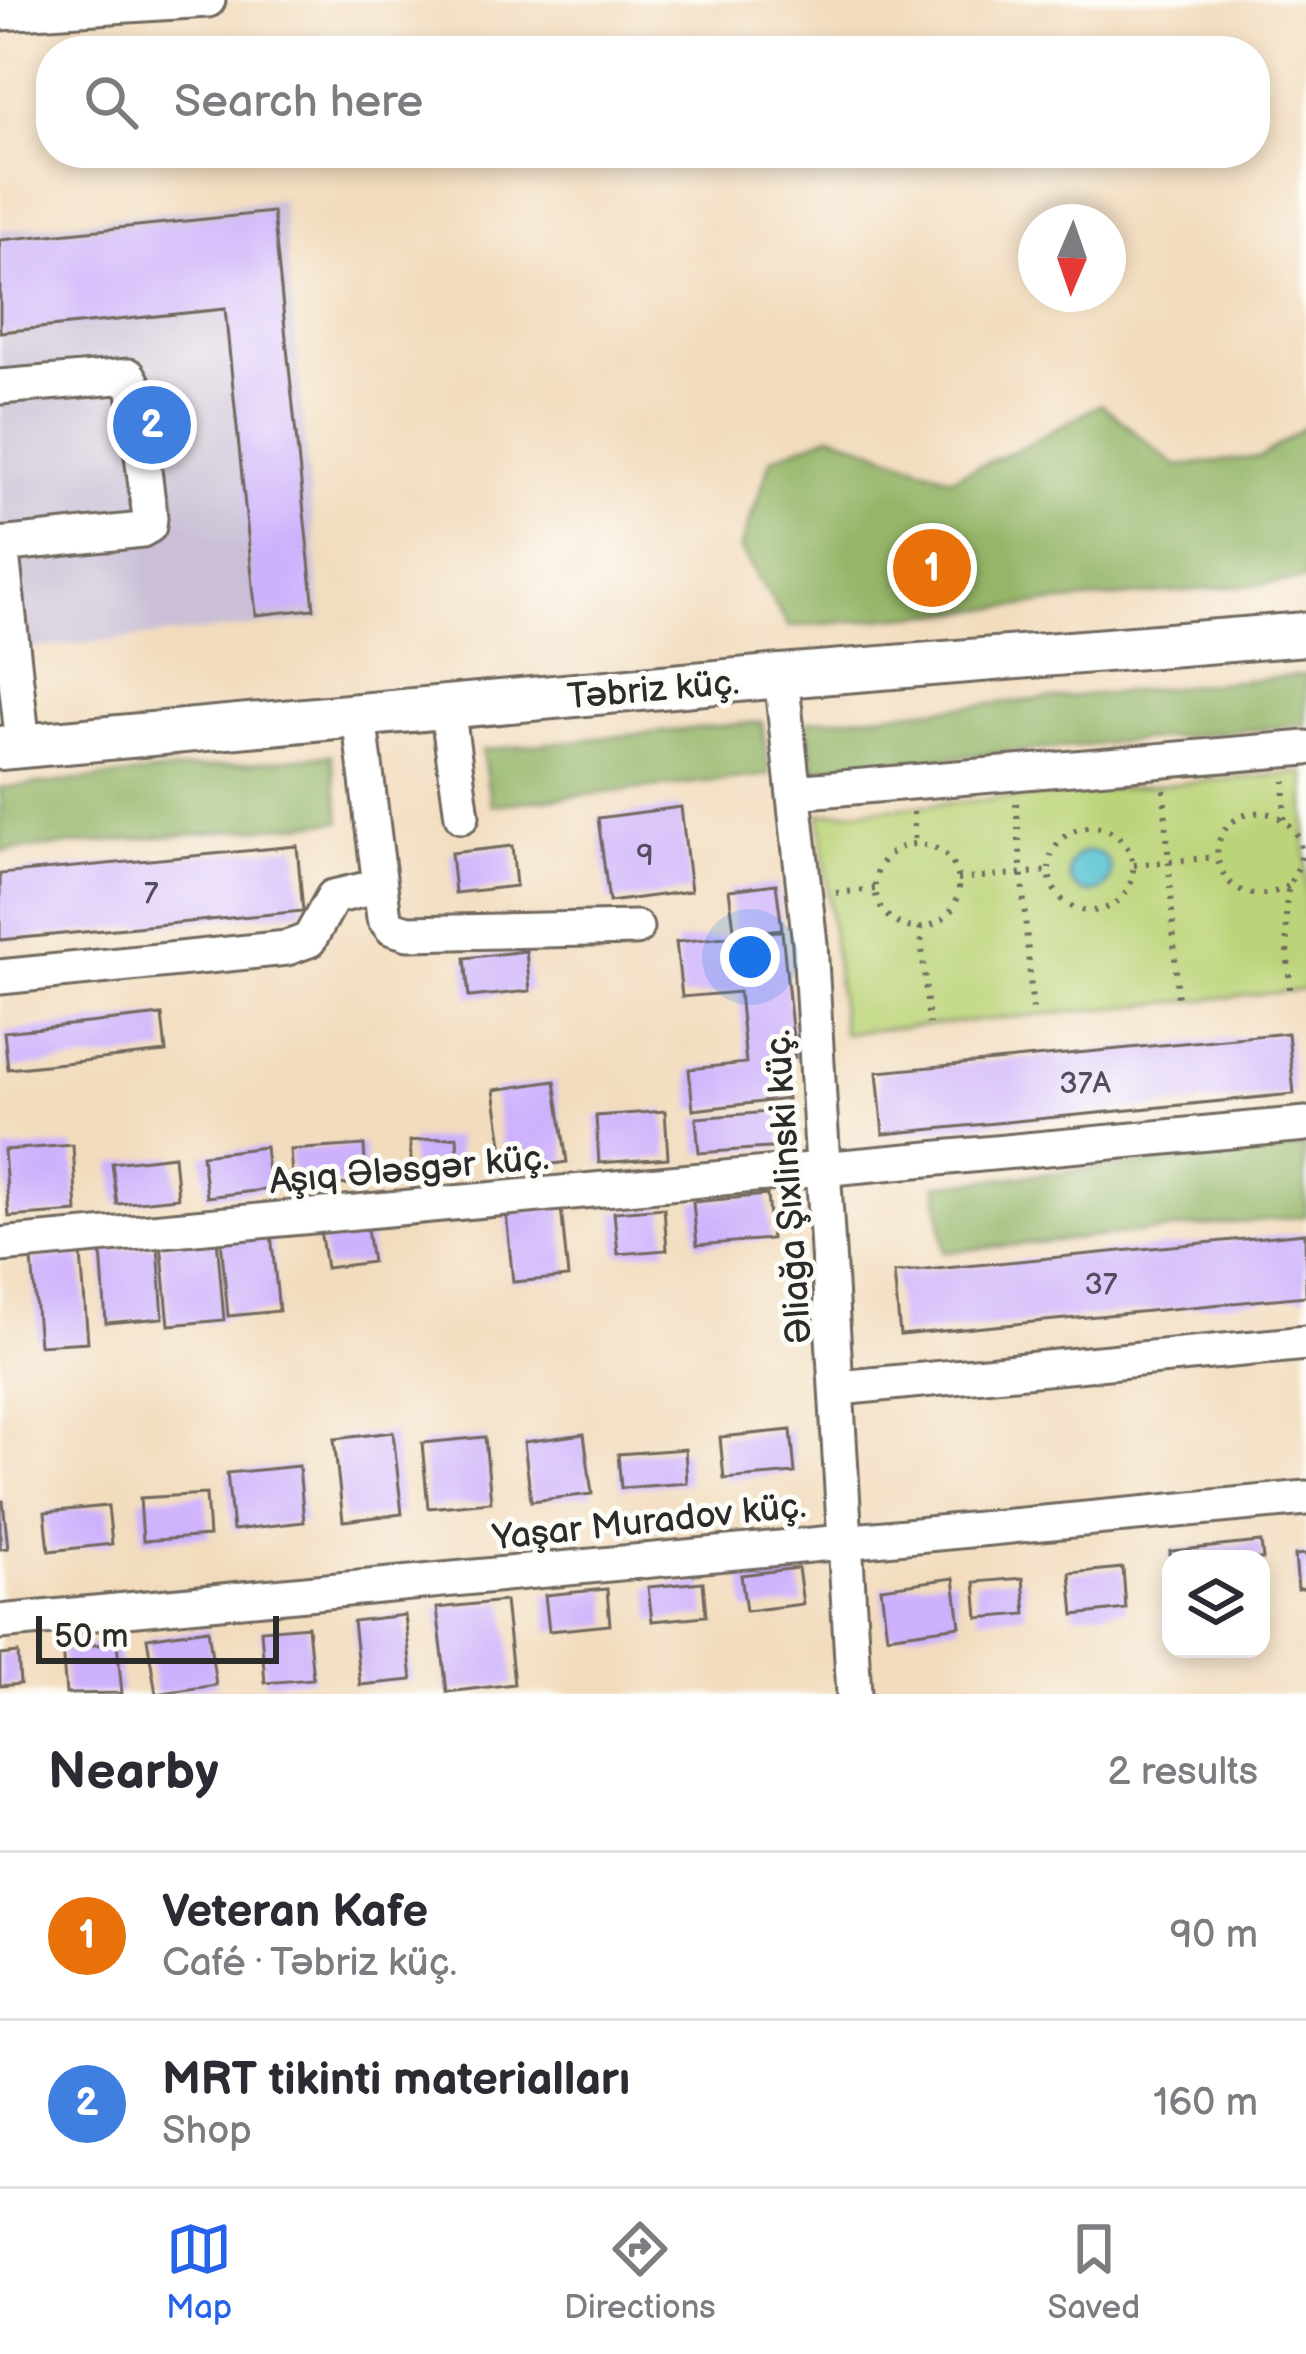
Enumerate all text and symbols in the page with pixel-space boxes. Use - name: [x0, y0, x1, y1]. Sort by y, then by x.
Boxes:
- search box: [36, 36, 1270, 168]
- icon: search: [78, 69, 144, 135]
- text: Search here: [174, 75, 423, 130]
- north arrow: [1018, 204, 1126, 312]
- pin: 2: [113, 380, 191, 470]
- pin: 1: [893, 523, 971, 613]
- street label: Təbriz küç.: [565, 662, 741, 719]
- house number: 9: [636, 838, 654, 874]
- house number: 7: [144, 876, 159, 912]
- your location: [720, 927, 780, 987]
- street label: Əliağa Şıxlinski küç.: [757, 1028, 822, 1346]
- house number: 37A: [1059, 1066, 1111, 1102]
- street label: Aşıq Ələsgər küç.: [268, 1137, 551, 1204]
- house number: 37: [1084, 1267, 1118, 1303]
- street label: Yaşar Muradov küç.: [490, 1485, 808, 1560]
- map controls: [1162, 1550, 1270, 1658]
- button: layers: [1162, 1550, 1270, 1658]
- scale bar: [36, 1610, 279, 1663]
- text: 50 m: [54, 1617, 129, 1657]
- text: Nearby: [48, 1742, 219, 1803]
- text: 2 results: [1107, 1749, 1258, 1796]
- text: Veteran Kafe: [162, 1885, 428, 1940]
- text: 1: [79, 1912, 95, 1959]
- text: 90 m: [1170, 1912, 1258, 1959]
- text: Café · Təbriz küç.: [162, 1940, 457, 1987]
- text: MRT tikinti materialları: [162, 2053, 630, 2108]
- text: 2: [75, 2080, 99, 2127]
- text: 160 m: [1153, 2080, 1258, 2127]
- text: Shop: [162, 2108, 252, 2155]
- tab: Map: [166, 2216, 232, 2328]
- tab: Directions: [564, 2216, 716, 2328]
- tab: Saved: [1047, 2216, 1140, 2328]

